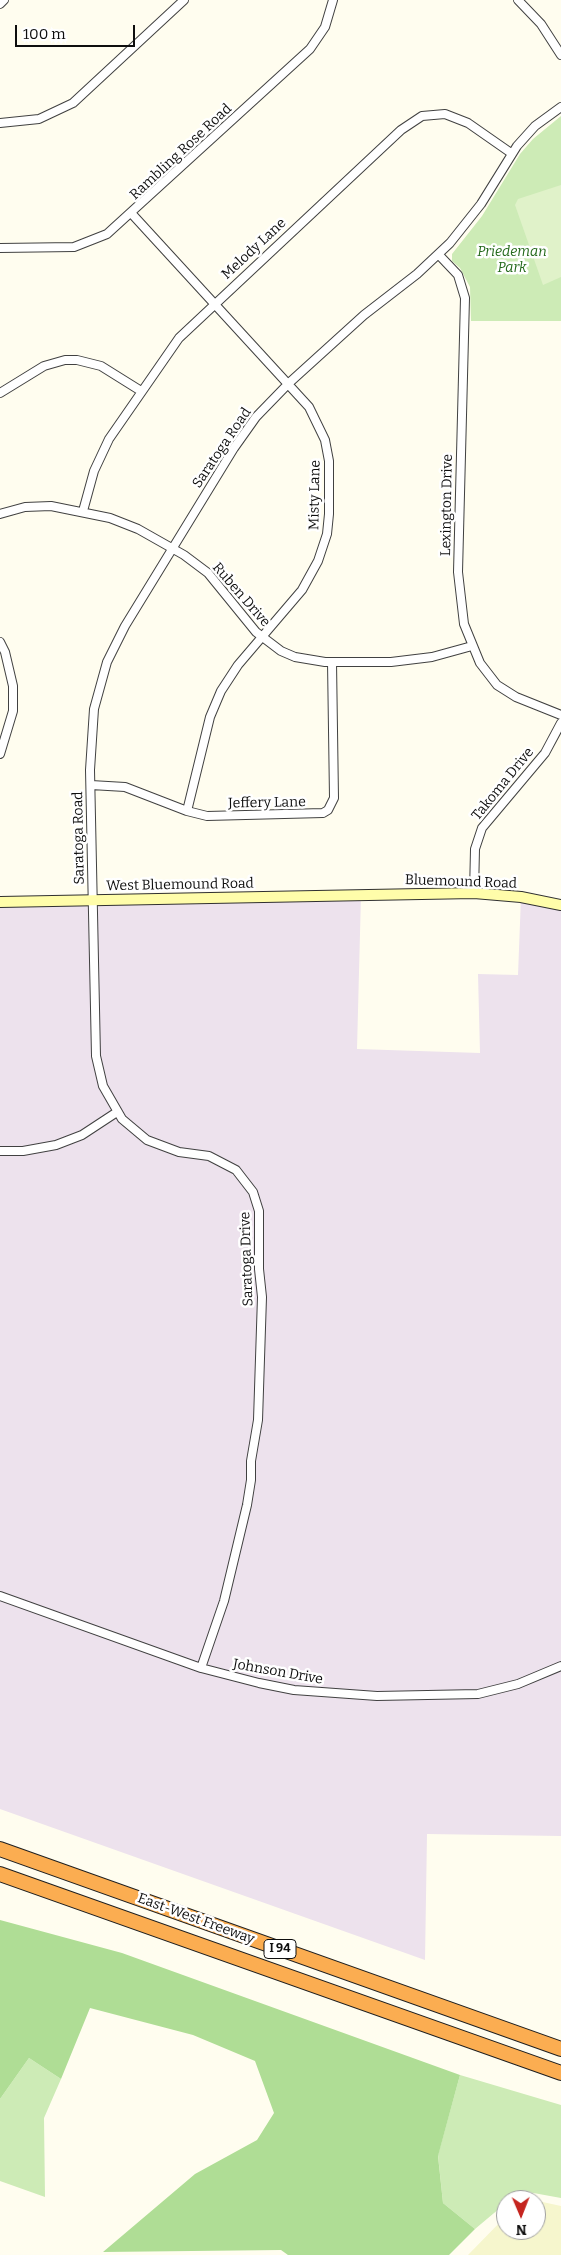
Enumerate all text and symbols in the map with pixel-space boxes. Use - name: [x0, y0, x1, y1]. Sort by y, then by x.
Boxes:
- scale bar: [18, 15, 138, 47]
- text: 100 m: [23, 25, 66, 43]
- street label: Rambling Rose Road: [127, 101, 235, 203]
- street label: Melody Lane: [218, 215, 290, 283]
- park label: Priedeman Park: [477, 244, 547, 276]
- street label: Saratoga Road: [189, 405, 255, 491]
- street label: Lexington Drive: [438, 454, 456, 556]
- street label: Misty Lane: [306, 460, 324, 530]
- street label: Ruben Drive: [209, 559, 273, 631]
- street label: Takoma Drive: [469, 744, 537, 824]
- street label: Saratoga Road: [70, 791, 88, 885]
- street label: Jeffery Lane: [228, 794, 306, 812]
- street label: Bluemound Road: [405, 872, 517, 892]
- street label: West Bluemound Road: [106, 875, 254, 895]
- street label: Saratoga Drive: [237, 1211, 257, 1307]
- street label: Johnson Drive: [232, 1656, 324, 1688]
- street label: East-West Freeway: [135, 1890, 257, 1948]
- road number: I 94: [264, 1940, 296, 1958]
- north arrow: [496, 2190, 546, 2240]
- text: N: [516, 2221, 527, 2238]

